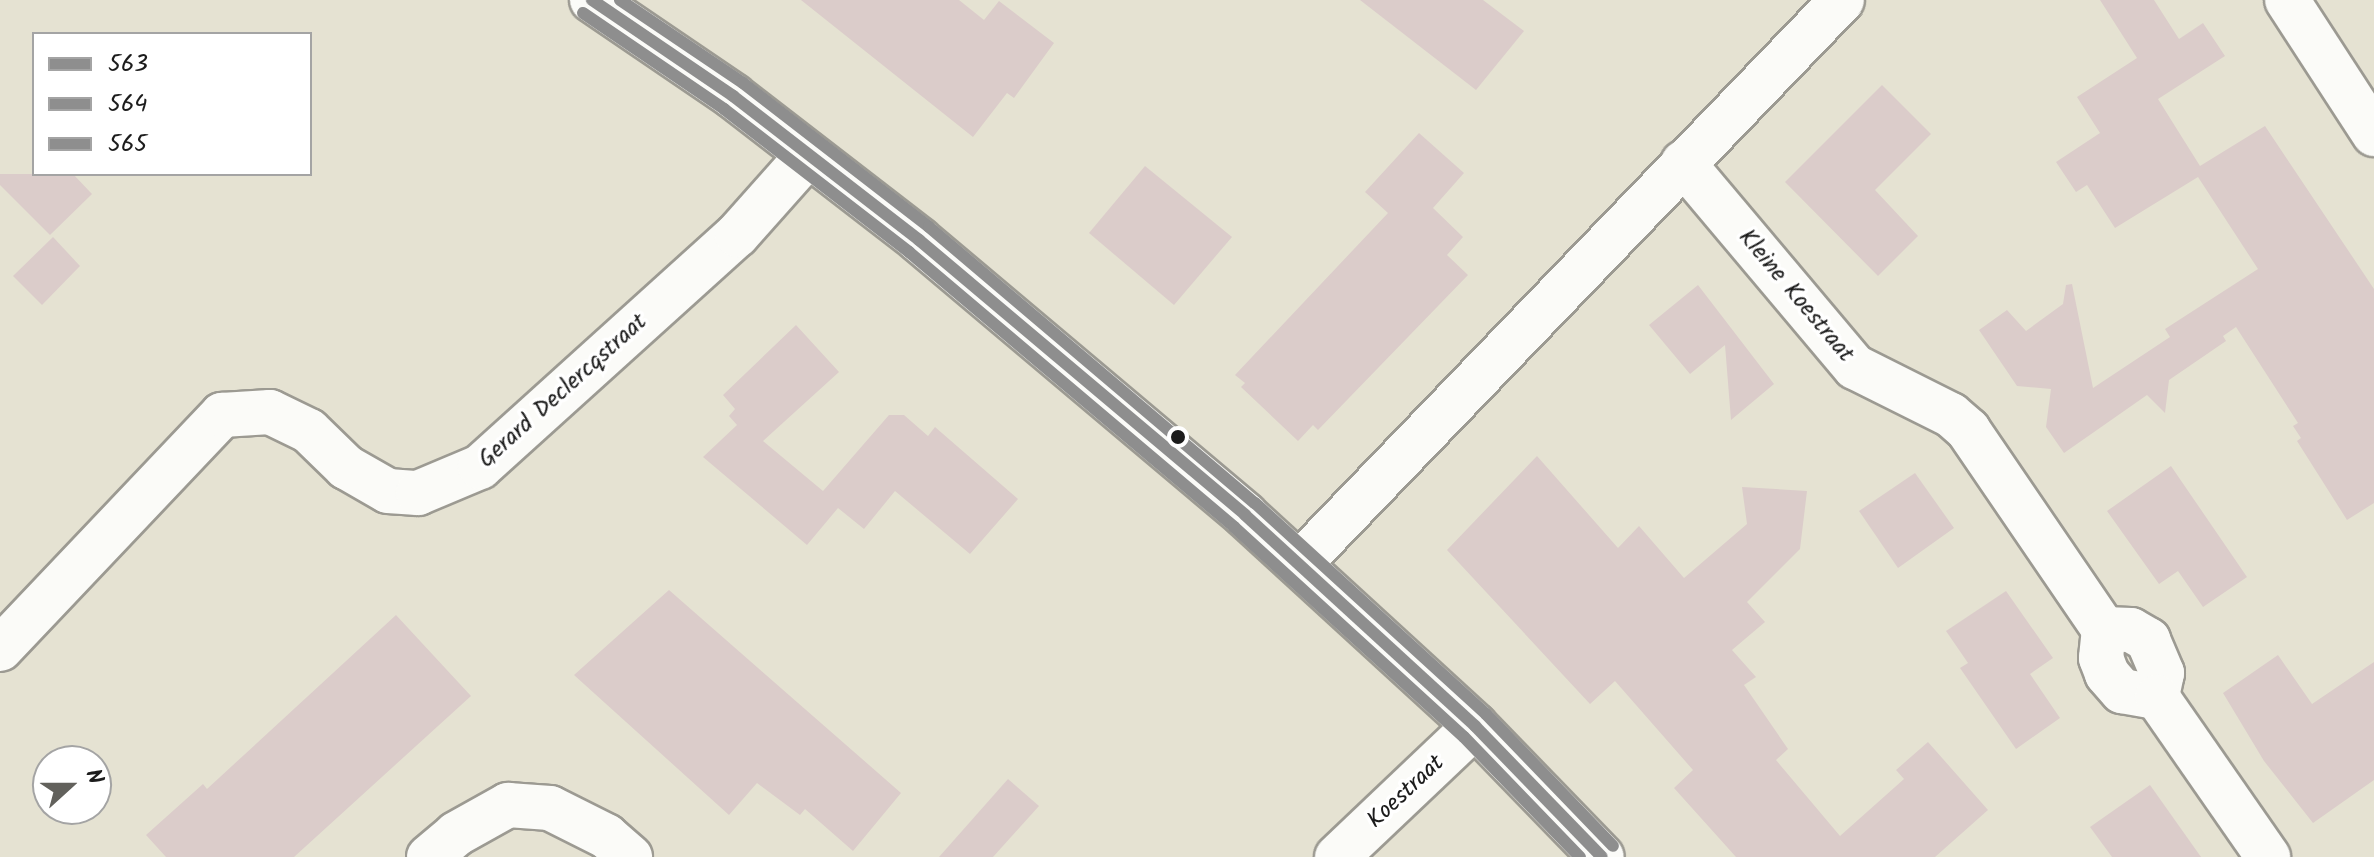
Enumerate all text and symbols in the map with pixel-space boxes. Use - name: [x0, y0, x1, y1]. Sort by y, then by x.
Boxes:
- legend: [32, 32, 312, 176]
- text: 563: [108, 45, 148, 84]
- text: 564: [108, 85, 147, 124]
- text: 565: [108, 125, 147, 164]
- street label: Kleine Koestraat: [1732, 224, 1860, 368]
- street label: Gerard Declercqstraat: [473, 308, 653, 474]
- unlabelled marker: [1170, 429, 1186, 445]
- north arrow: [32, 745, 112, 825]
- street label: Koestraat: [1361, 749, 1451, 835]
- text: N: [74, 764, 112, 790]

